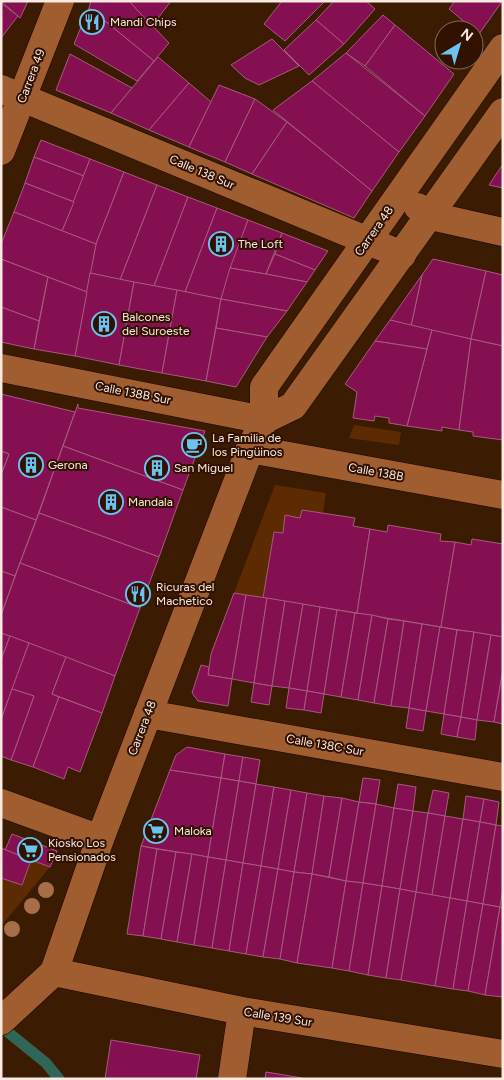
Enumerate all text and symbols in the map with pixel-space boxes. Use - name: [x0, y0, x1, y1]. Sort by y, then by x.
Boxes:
- restaurant icon: Mandi Chips: [79, 9, 105, 35]
- place label: Mandi Chips: [110, 15, 177, 29]
- north arrow: [434, 20, 484, 70]
- text: N: [457, 25, 476, 45]
- street label: Carrera 49: [14, 47, 48, 105]
- street label: Calle 138 Sur: [167, 152, 237, 192]
- street label: Carrera 48: [352, 203, 396, 259]
- building icon: The Loft: [208, 231, 234, 257]
- place label: The Loft: [238, 237, 283, 251]
- place label: Balcones del Suroeste: [122, 310, 190, 338]
- building icon: Balcones del Suroeste: [91, 311, 117, 337]
- street label: Calle 138B Sur: [94, 379, 172, 407]
- place label: La Familia de los Pingüinos: [212, 431, 283, 459]
- cafe icon: La Familia de los Pingüinos: [181, 432, 207, 458]
- building icon: Gerona: [18, 452, 44, 478]
- building icon: San Miguel: [144, 455, 170, 481]
- place label: Gerona: [48, 458, 88, 472]
- street label: Calle 138B: [347, 460, 405, 484]
- place label: San Miguel: [174, 461, 233, 475]
- building icon: Mandala: [98, 489, 124, 515]
- place label: Mandala: [128, 495, 173, 509]
- place label: Ricuras del Machetico: [156, 580, 214, 608]
- restaurant icon: Ricuras del Machetico: [125, 581, 151, 607]
- street label: Carrera 48: [125, 699, 159, 757]
- street label: Calle 138C Sur: [285, 731, 365, 759]
- supermarket icon: Maloka: [143, 818, 169, 844]
- place label: Maloka: [174, 824, 212, 838]
- place label: Kiosko Los Pensionados: [48, 836, 116, 864]
- supermarket icon: Kiosko Los Pensionados: [17, 837, 43, 863]
- street label: Calle 139 Sur: [243, 1005, 313, 1029]

